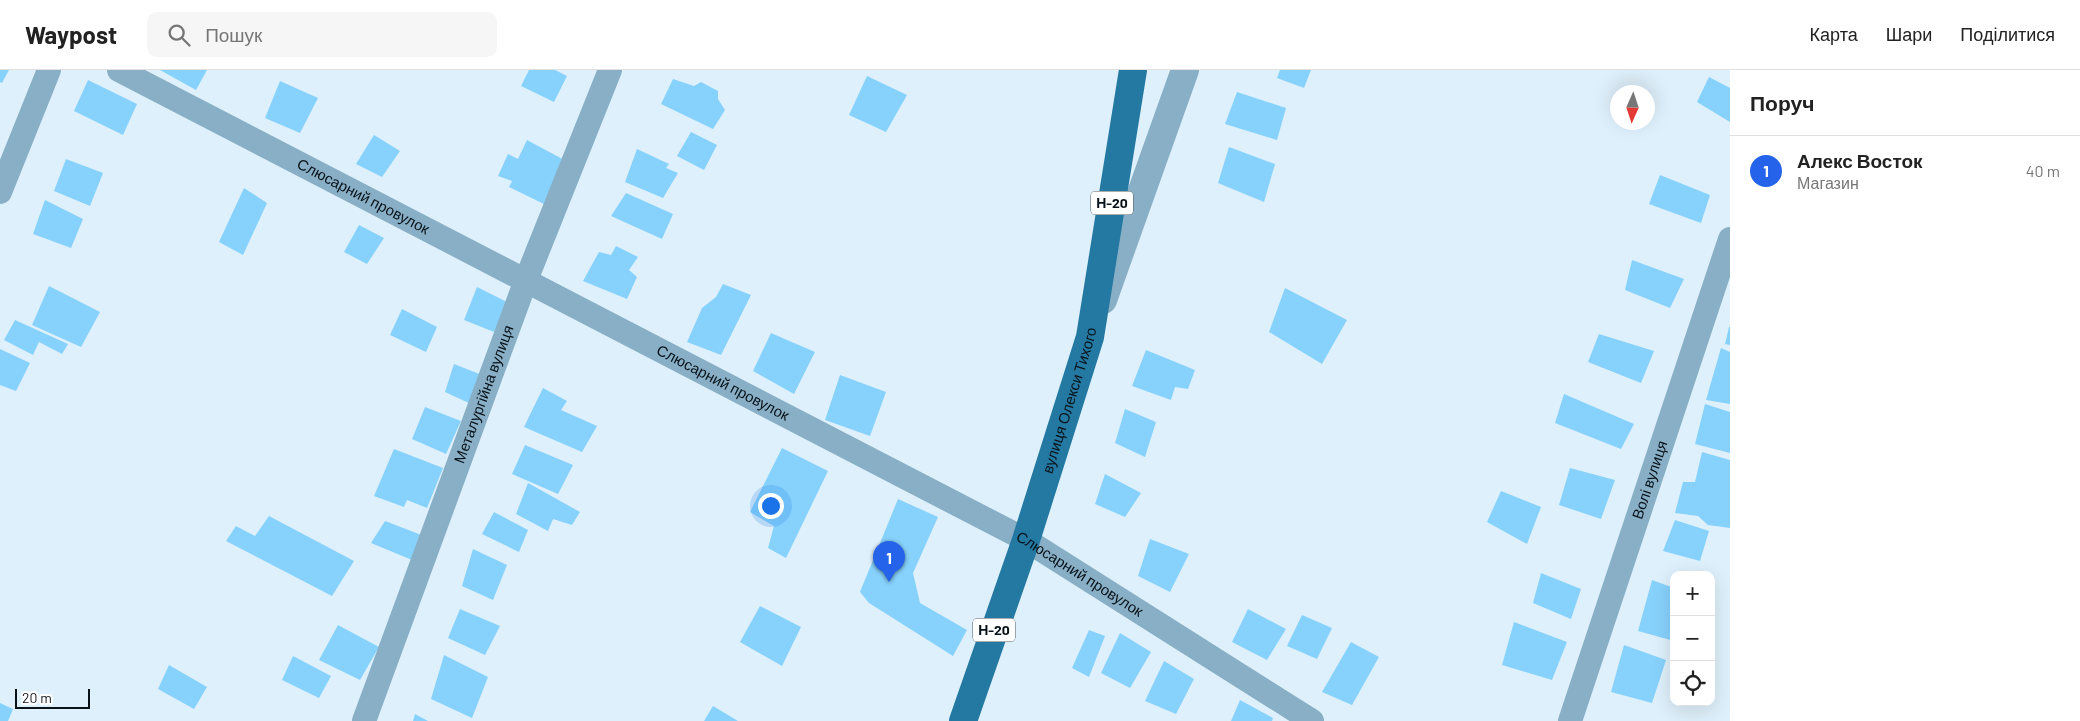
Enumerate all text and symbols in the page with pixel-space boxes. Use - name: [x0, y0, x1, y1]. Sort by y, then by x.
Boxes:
- search box: [147, 12, 497, 57]
- text: Waypost: [25, 20, 117, 49]
- icon: search: [165, 21, 193, 49]
- text: Пошук: [205, 23, 262, 46]
- text: Карта: [1810, 23, 1858, 45]
- text: Шари: [1886, 23, 1932, 45]
- text: Поділитися: [1960, 23, 2055, 45]
- north arrow: [1610, 85, 1655, 130]
- text: Поруч: [1750, 90, 1814, 115]
- text: Алекс Восток: [1797, 149, 1923, 172]
- street label: Слюсарний провулок: [294, 154, 433, 238]
- text: 1: [1763, 161, 1769, 180]
- text: 40 m: [2026, 161, 2060, 180]
- text: Магазин: [1797, 173, 1859, 192]
- road number: Н-20: [1091, 192, 1133, 214]
- street label: Металургійна вулиця: [450, 323, 517, 465]
- street label: вулиця Олекси Тихого: [1038, 326, 1099, 475]
- street label: Слюсарний провулок: [654, 340, 793, 424]
- street label: Волі вулиця: [1628, 438, 1671, 521]
- your location: [758, 493, 784, 519]
- street label: Слюсарний провулок: [1014, 527, 1147, 620]
- pin: 1: [873, 541, 905, 582]
- map controls: [1670, 571, 1715, 706]
- button: +: [1670, 571, 1715, 616]
- button: −: [1670, 616, 1715, 661]
- road number: Н-20: [973, 618, 1015, 642]
- button: locate: [1670, 661, 1715, 706]
- scale bar: [15, 686, 90, 709]
- text: 20 m: [22, 689, 52, 706]

